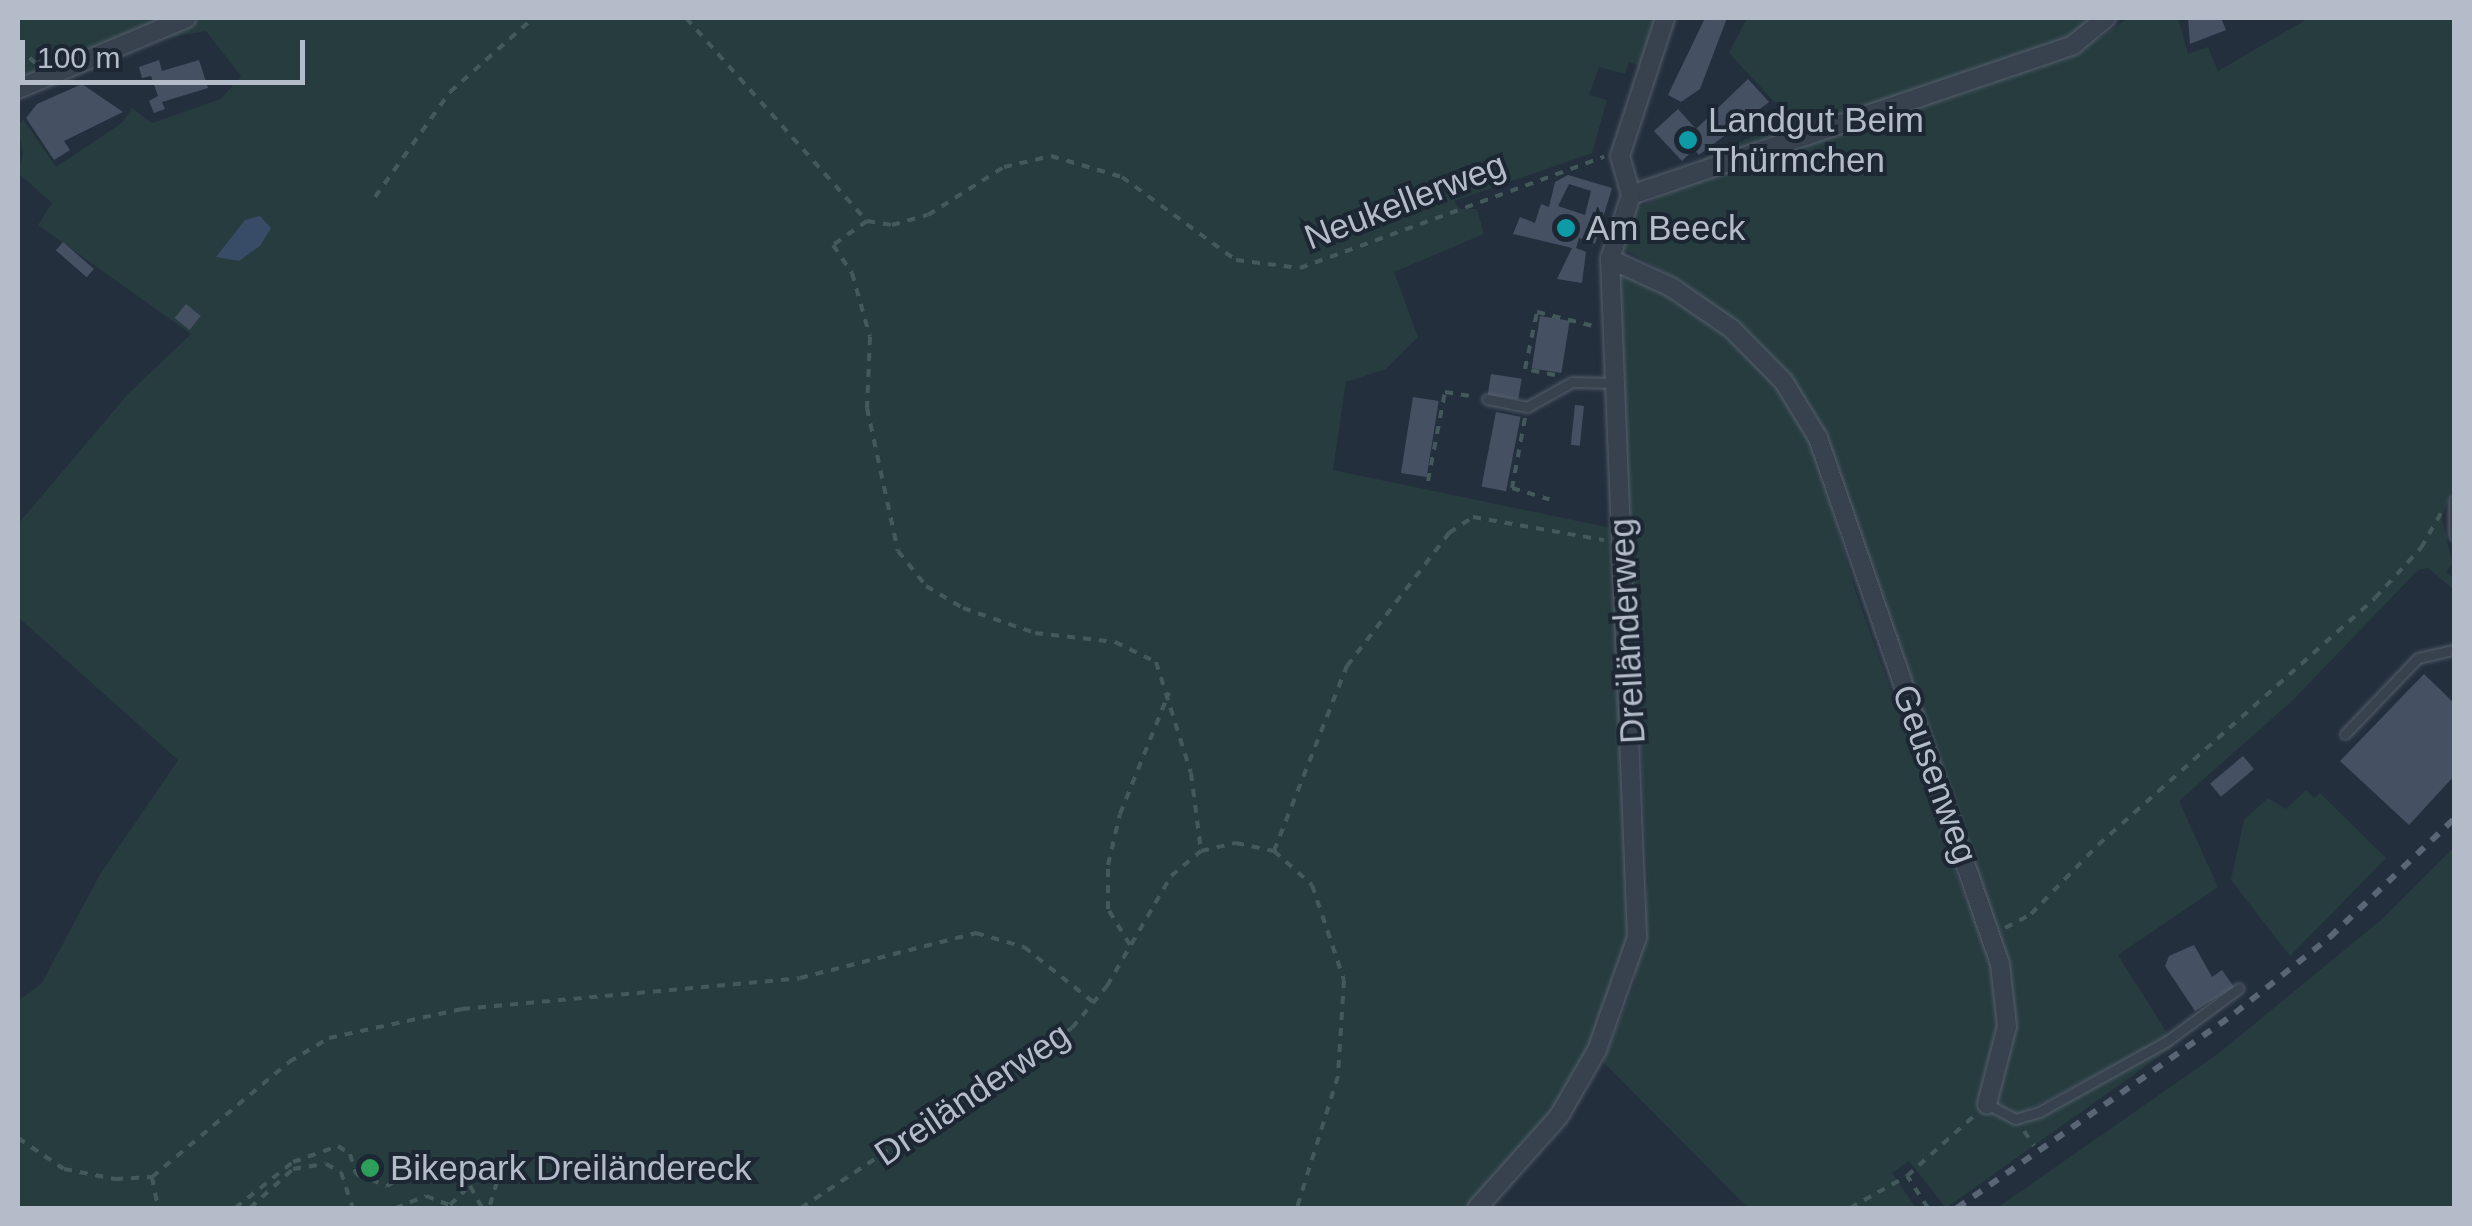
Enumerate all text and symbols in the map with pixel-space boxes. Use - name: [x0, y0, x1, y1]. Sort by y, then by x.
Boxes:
- scale bar: [25, 20, 310, 82]
- text: 100 m: [37, 41, 120, 74]
- place label: Landgut Beim Thürmchen: [1708, 99, 1924, 181]
- marker: Landgut Beim Thürmchen: [1677, 129, 1699, 151]
- street label: Neukellerweg: [1298, 143, 1512, 259]
- place label: Am Beeck: [1586, 207, 1745, 249]
- marker: Am Beeck: [1555, 217, 1577, 239]
- street label: Dreiländerweg: [1600, 517, 1654, 745]
- street label: Geusenweg: [1883, 679, 1987, 869]
- street label: Dreiländerweg: [867, 1013, 1077, 1175]
- place label: Bikepark Dreiländereck: [390, 1147, 752, 1189]
- marker: Bikepark Dreiländereck: [359, 1157, 381, 1179]

